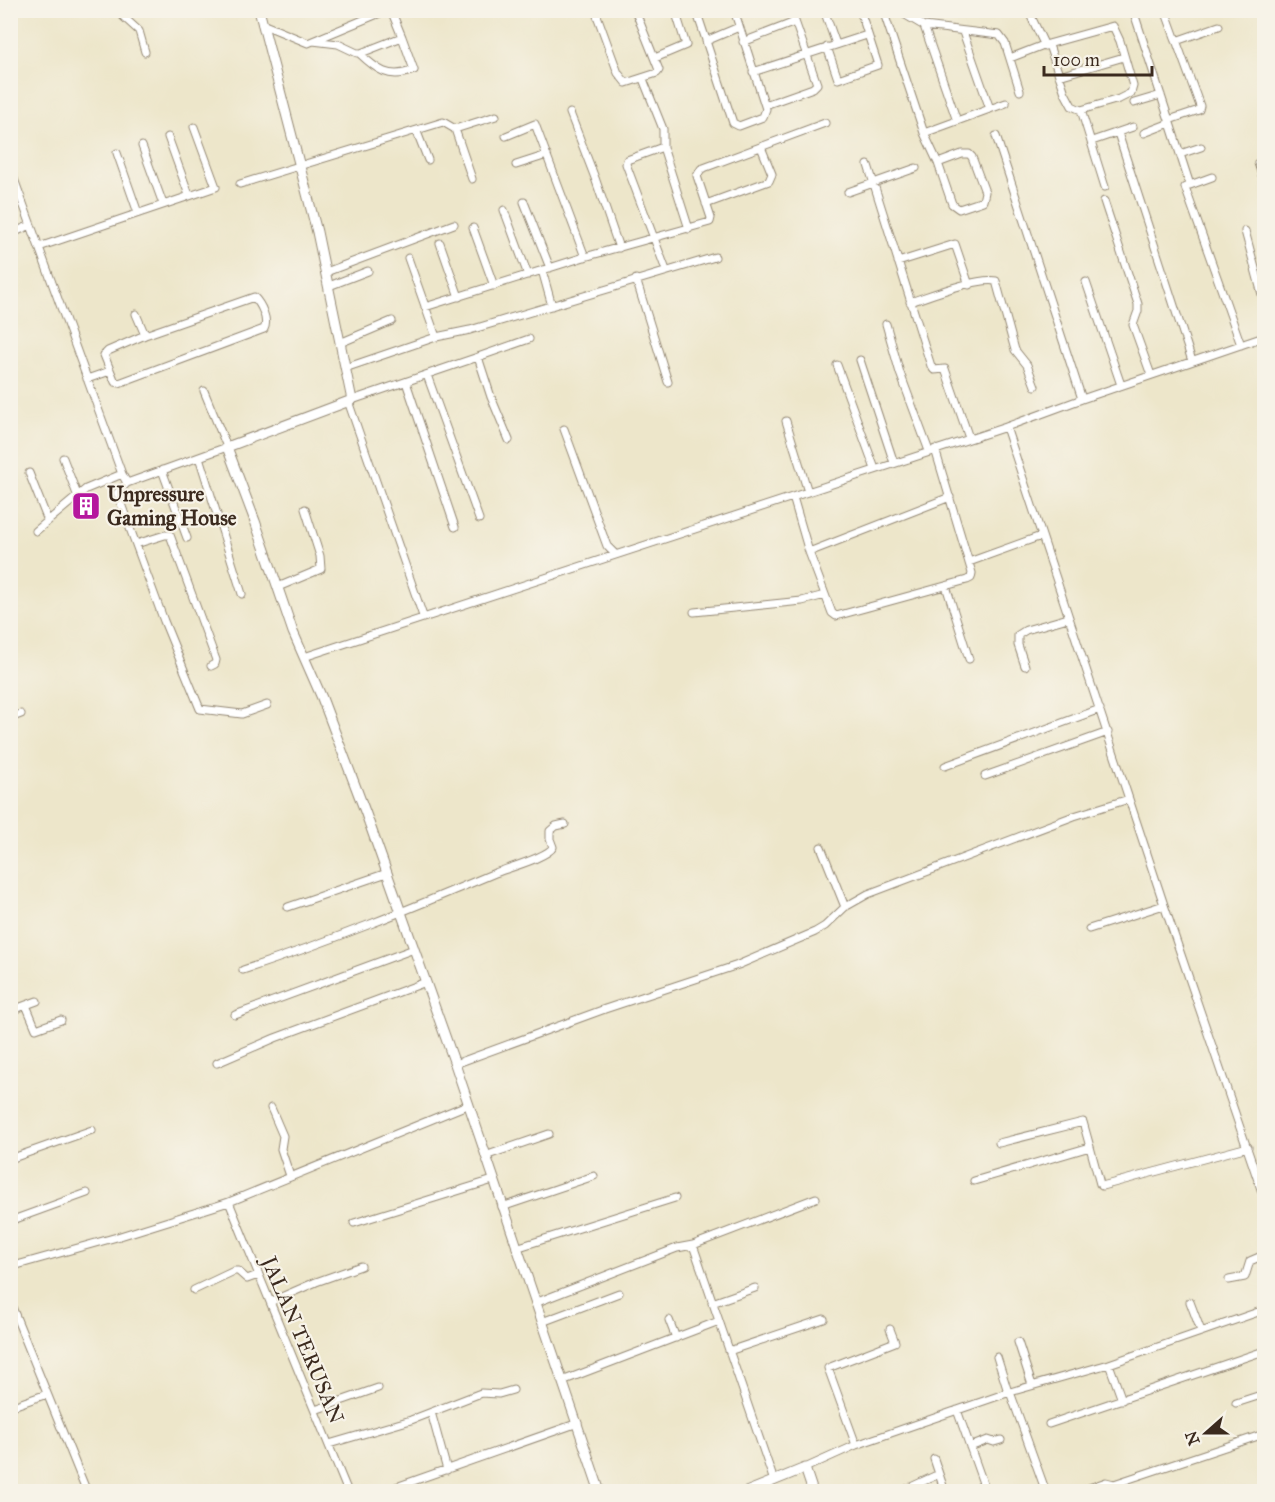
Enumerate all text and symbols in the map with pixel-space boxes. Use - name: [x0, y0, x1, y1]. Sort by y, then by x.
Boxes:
- scale bar: [1044, 39, 1152, 77]
- text: 100 m: [1053, 49, 1100, 71]
- place label: Unpressure Gaming House: [107, 481, 237, 531]
- building icon: Unpressure Gaming House: [70, 490, 102, 522]
- street label: JALAN TERUSAN: [255, 1251, 350, 1428]
- north arrow: [1176, 1403, 1236, 1463]
- text: N: [1181, 1428, 1204, 1448]

